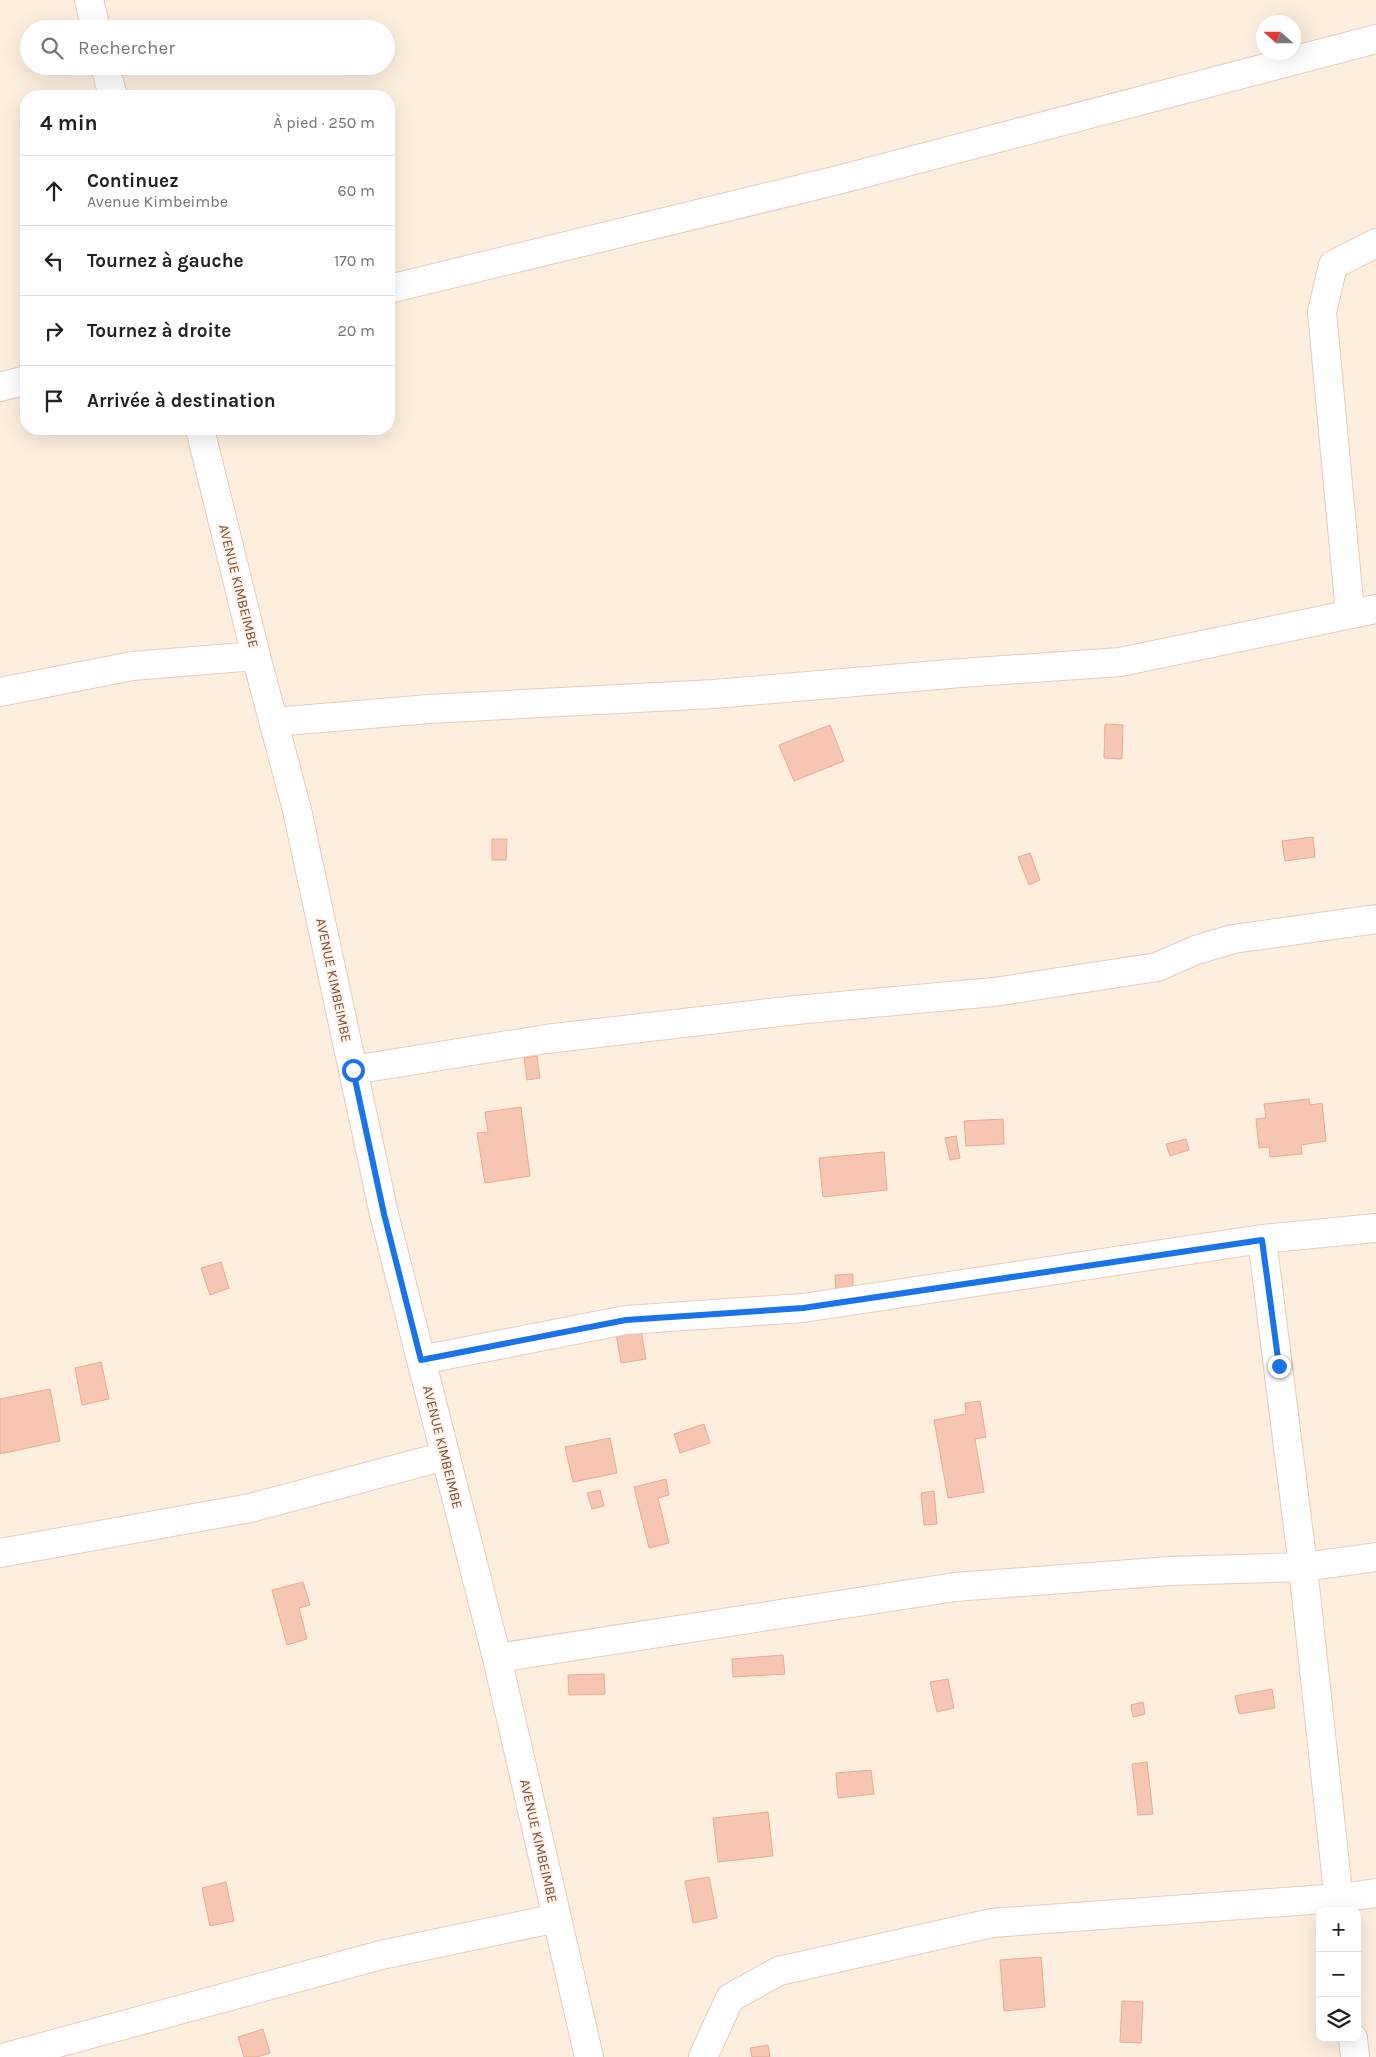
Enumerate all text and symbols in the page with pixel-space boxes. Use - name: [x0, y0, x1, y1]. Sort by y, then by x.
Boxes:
- north arrow: [1256, 15, 1301, 60]
- search box: [20, 20, 395, 75]
- icon: search: [38, 34, 66, 62]
- text: Rechercher: [78, 37, 175, 59]
- text: 4 min: [40, 111, 98, 135]
- text: À pied · 250 m: [273, 113, 375, 132]
- text: Continuez: [87, 170, 179, 192]
- icon: ahead: [40, 177, 68, 205]
- text: 60 m: [338, 181, 375, 200]
- text: Avenue Kimbeimbe: [87, 192, 228, 211]
- icon: left: [40, 247, 68, 275]
- text: Tournez à gauche: [87, 250, 244, 272]
- text: 170 m: [334, 251, 375, 270]
- icon: right: [40, 317, 68, 345]
- text: Tournez à droite: [87, 320, 231, 342]
- text: 20 m: [337, 321, 375, 340]
- icon: arrive: [40, 387, 68, 415]
- text: Arrivée à destination: [87, 390, 276, 412]
- street label: AVENUE KIMBEIMBE: [215, 523, 262, 650]
- street label: AVENUE KIMBEIMBE: [312, 916, 355, 1044]
- route start: [342, 1059, 365, 1082]
- route end: [1268, 1355, 1291, 1378]
- street label: AVENUE KIMBEIMBE: [419, 1384, 466, 1511]
- street label: AVENUE KIMBEIMBE: [516, 1778, 561, 1905]
- map controls: [1316, 1907, 1361, 2042]
- button: +: [1316, 1907, 1361, 1952]
- button: −: [1316, 1952, 1361, 1997]
- button: layers: [1316, 1997, 1361, 2042]

